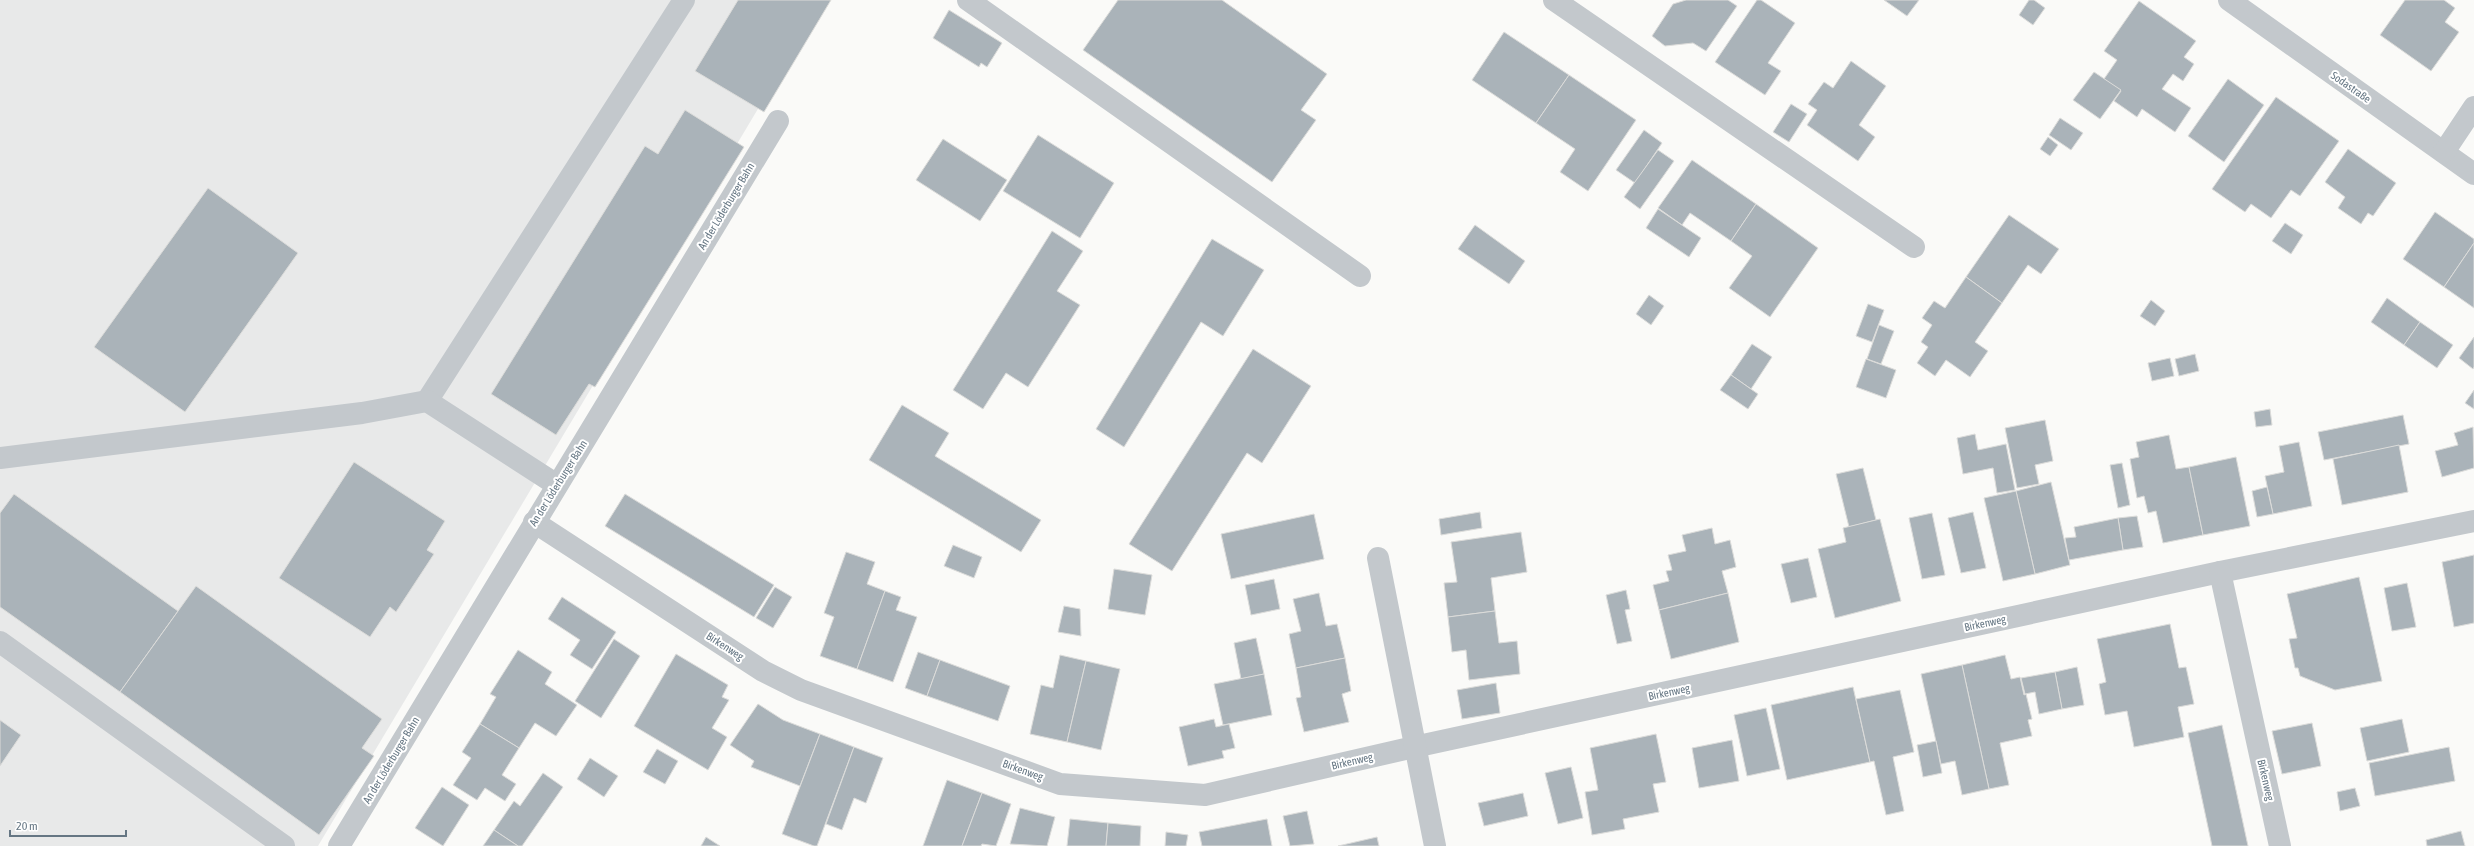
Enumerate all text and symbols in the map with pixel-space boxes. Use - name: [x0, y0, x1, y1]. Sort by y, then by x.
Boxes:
- street label: Sodastraße: [2329, 69, 2373, 105]
- street label: An der Löderburger Bahn: [695, 161, 757, 251]
- street label: An der Löderburger Bahn: [527, 438, 589, 528]
- street label: Birkenweg: [1963, 613, 2007, 633]
- street label: Birkenweg: [704, 629, 746, 663]
- street label: Birkenweg: [1647, 682, 1691, 702]
- street label: An der Löderburger Bahn: [360, 715, 422, 805]
- street label: Birkenweg: [1330, 750, 1374, 772]
- street label: Birkenweg: [1001, 757, 1045, 783]
- street label: Birkenweg: [2255, 758, 2277, 802]
- scale bar: [10, 812, 126, 838]
- text: 20 m: [16, 819, 38, 833]

